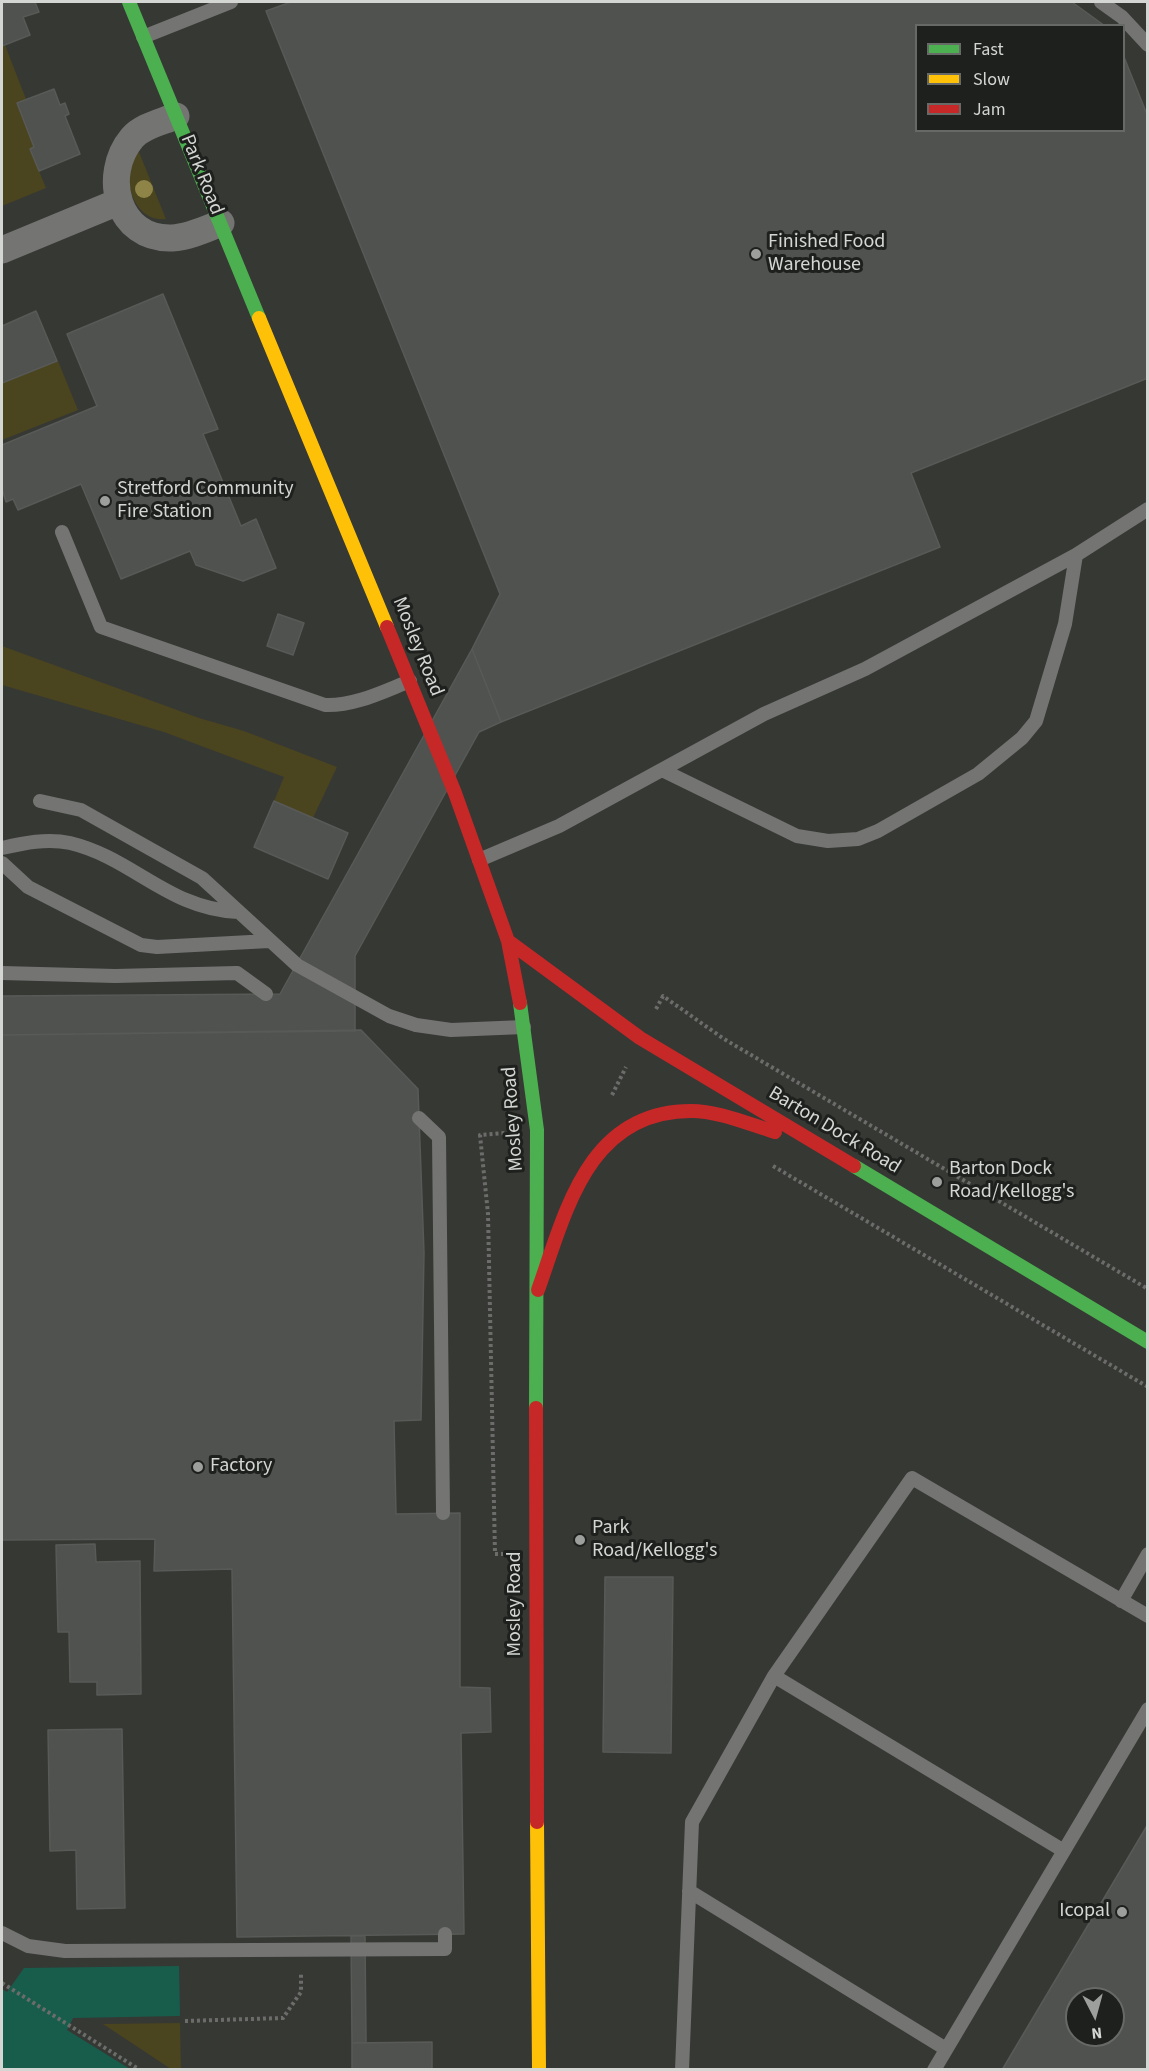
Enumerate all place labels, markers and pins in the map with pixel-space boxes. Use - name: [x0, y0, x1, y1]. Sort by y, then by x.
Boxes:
- place label: Finished Food Warehouse: [768, 231, 885, 278]
- marker: Finished Food Warehouse: [749, 247, 763, 261]
- place label: Stretford Community Fire Station: [117, 478, 294, 525]
- marker: Stretford Community Fire Station: [98, 494, 112, 508]
- place label: Barton Dock Road/Kellogg's: [949, 1158, 1074, 1205]
- marker: Barton Dock Road/Kellogg's: [930, 1175, 944, 1189]
- place label: Factory: [210, 1455, 272, 1479]
- marker: Factory: [191, 1460, 205, 1474]
- place label: Park Road/Kellogg's: [592, 1517, 717, 1564]
- marker: Park Road/Kellogg's: [573, 1533, 587, 1547]
- place label: Icopal: [1059, 1900, 1110, 1924]
- marker: Icopal: [1115, 1905, 1129, 1919]

